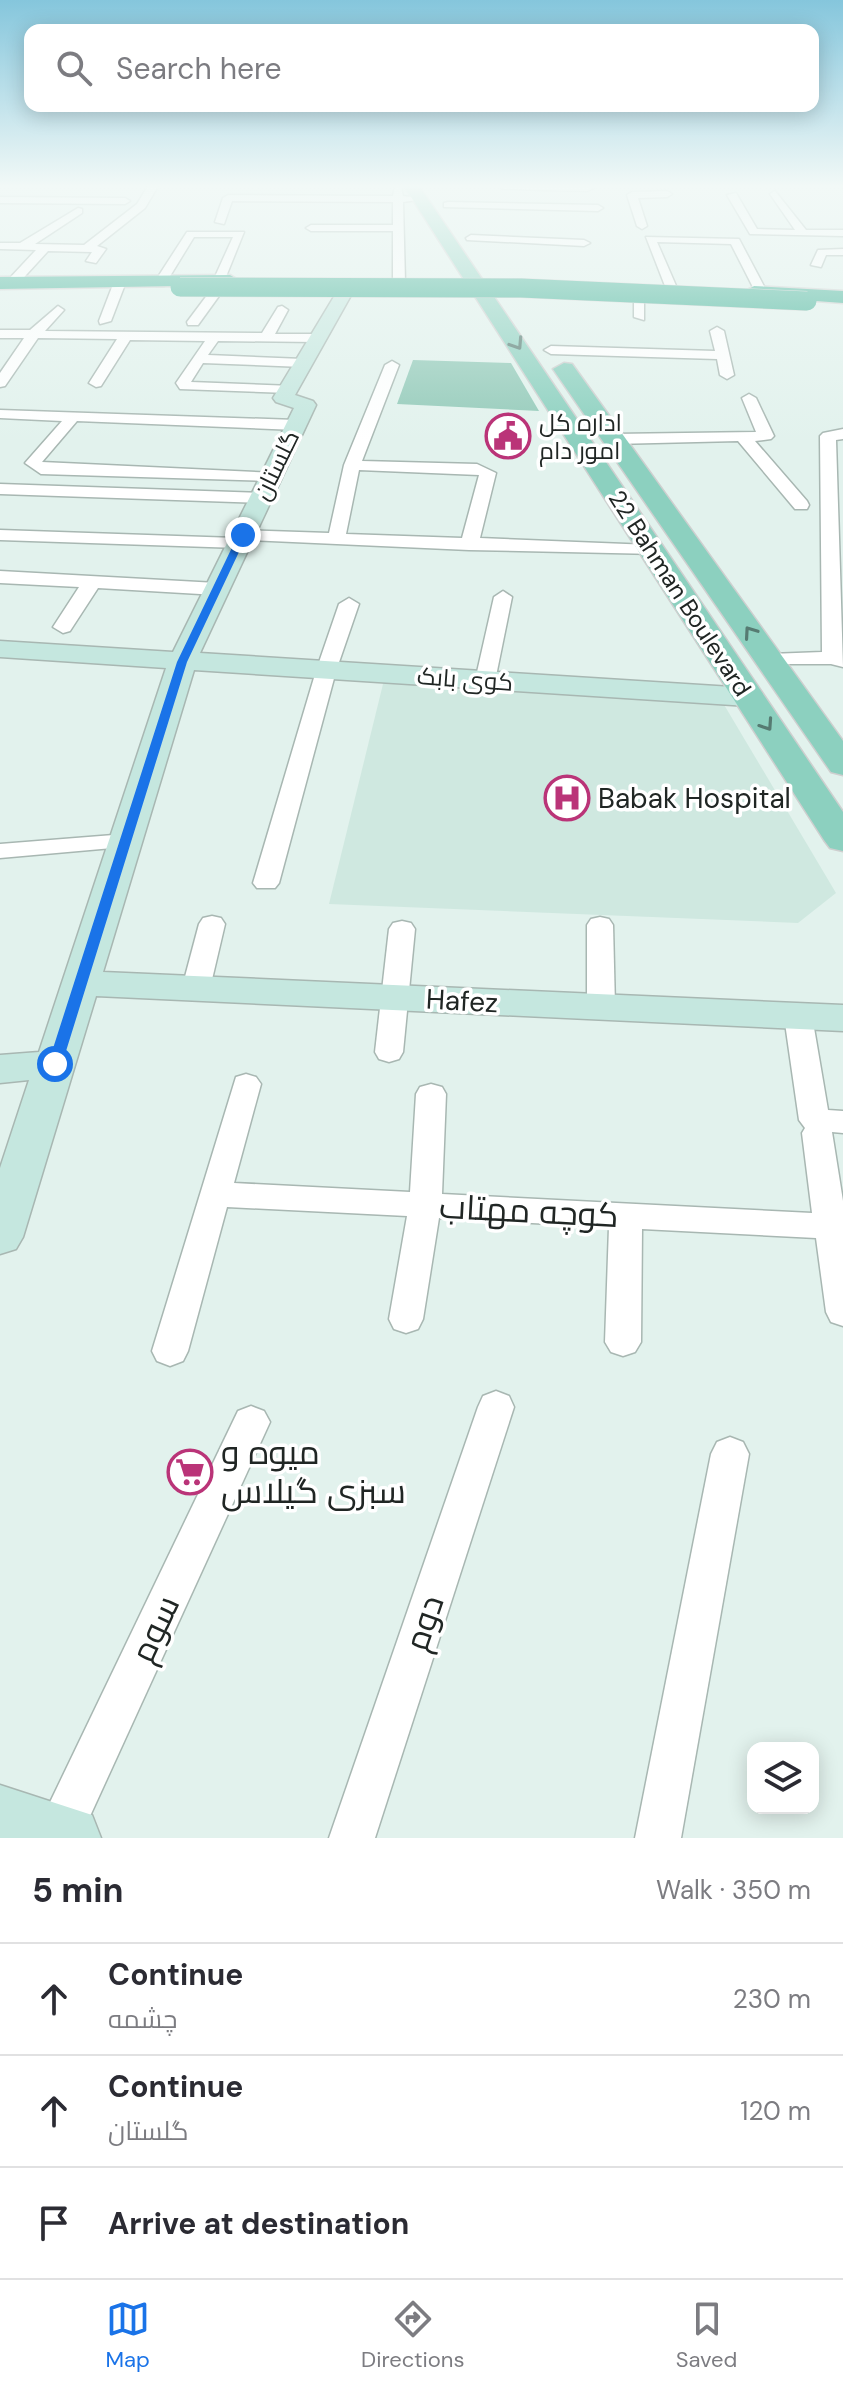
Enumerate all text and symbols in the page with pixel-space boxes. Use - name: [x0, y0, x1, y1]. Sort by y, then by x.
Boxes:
- search box: [24, 24, 819, 112]
- icon: search: [52, 46, 96, 90]
- text: Search here: [116, 49, 282, 88]
- one-way arrow: [507, 335, 522, 350]
- place label: اداره کل امور دام: [539, 407, 622, 467]
- public building icon: اداره کل امور دام: [484, 412, 532, 460]
- street label: گلستان: [246, 425, 306, 505]
- street label: 22 Bahman Boulevard: [602, 484, 758, 702]
- route end: [225, 517, 261, 553]
- one-way arrow: [745, 626, 760, 640]
- street label: کوی بابک: [416, 660, 514, 698]
- one-way arrow: [757, 717, 772, 731]
- hospital icon: Babak Hospital: [543, 774, 591, 822]
- place label: Babak Hospital: [598, 780, 791, 817]
- street label: Hafez: [425, 981, 499, 1021]
- route start: [37, 1046, 73, 1082]
- street label: کوچه مهتاب: [438, 1184, 620, 1238]
- place label: میوه و سبزی گیلاس: [221, 1430, 406, 1514]
- supermarket icon: میوه و سبزی گیلاس: [166, 1448, 214, 1496]
- street label: سوم: [120, 1588, 191, 1670]
- street label: دوم: [394, 1589, 455, 1657]
- map controls: [747, 1742, 819, 1814]
- button: layers: [747, 1742, 819, 1814]
- text: 5 min: [32, 1868, 123, 1913]
- text: Walk · 350 m: [656, 1873, 811, 1907]
- text: Continue: [108, 1955, 243, 1994]
- icon: ahead: [32, 1977, 76, 2021]
- text: 230 m: [733, 1982, 811, 2016]
- text: چشمه: [108, 2002, 177, 2036]
- text: Continue: [108, 2067, 243, 2106]
- icon: ahead: [32, 2089, 76, 2133]
- text: 120 m: [740, 2094, 811, 2128]
- text: گلستان: [108, 2114, 189, 2148]
- icon: arrive: [32, 2201, 76, 2245]
- text: Arrive at destination: [108, 2204, 409, 2243]
- tab: Map: [106, 2297, 150, 2374]
- tab: Directions: [361, 2297, 465, 2374]
- tab: Saved: [676, 2297, 737, 2374]

